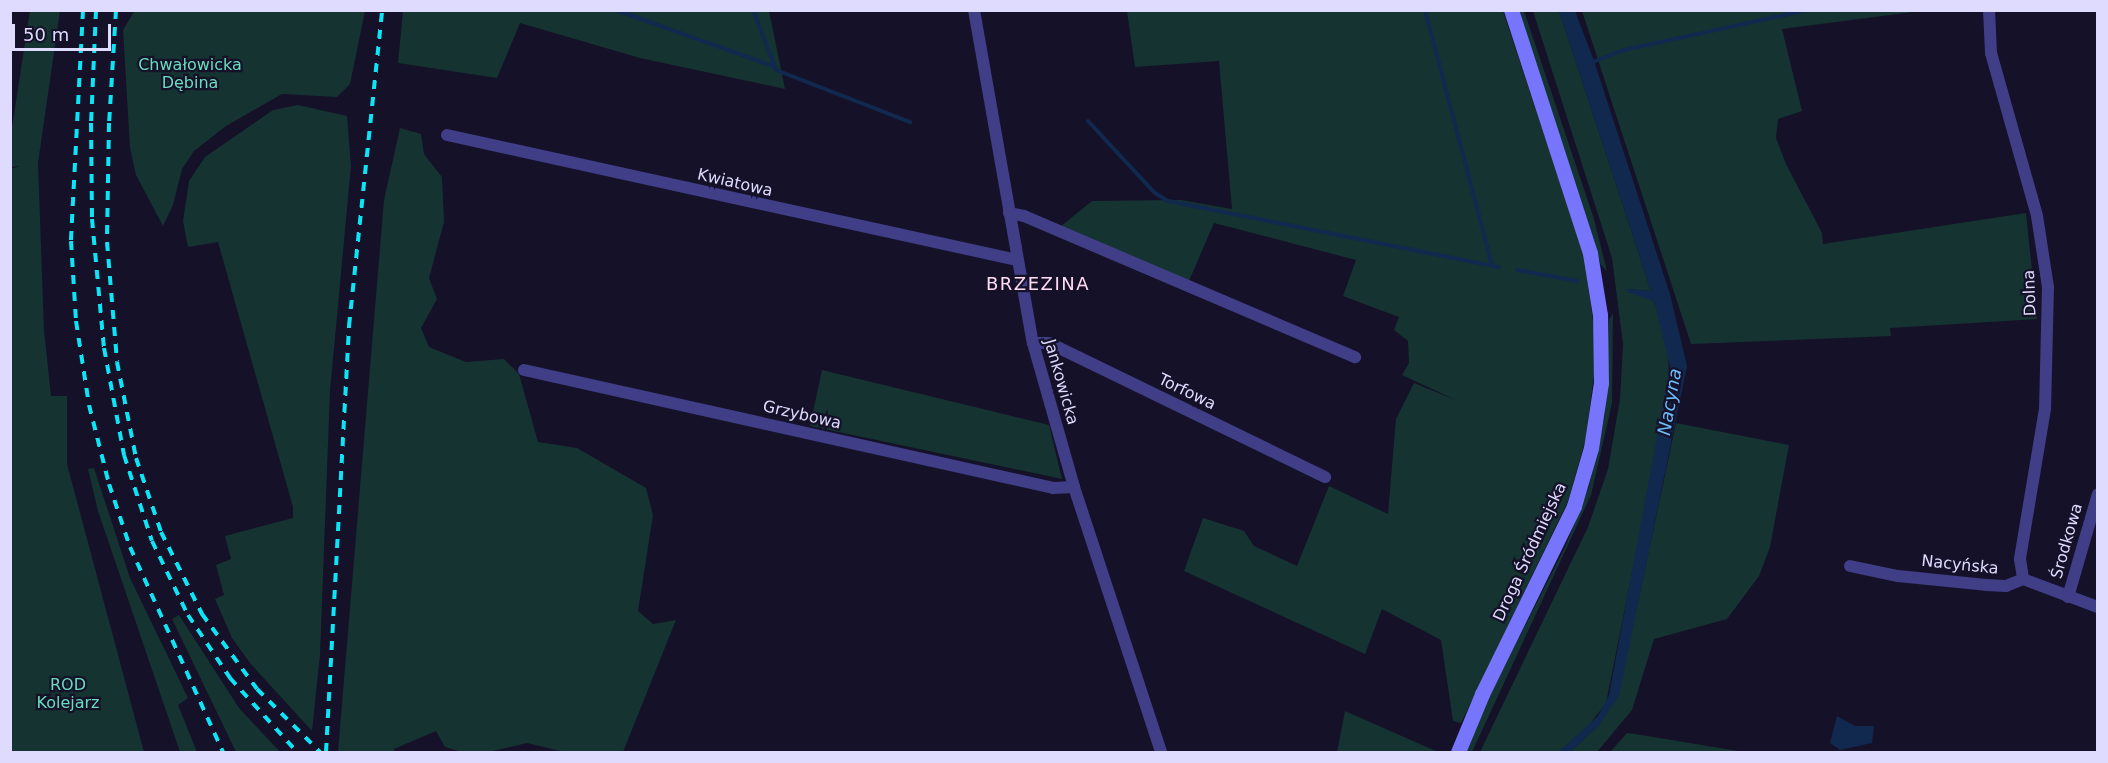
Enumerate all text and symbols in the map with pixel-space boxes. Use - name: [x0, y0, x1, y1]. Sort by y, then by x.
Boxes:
- scale bar: [15, 12, 114, 50]
- text: 50 m: [23, 24, 69, 45]
- park label: Chwałowicka Dębina: [138, 55, 242, 93]
- street label: Kwiatowa: [695, 165, 775, 201]
- street label: Dolna: [2020, 269, 2040, 317]
- district label: BRZEZINA: [986, 273, 1090, 295]
- street label: Jankowicka: [1040, 337, 1082, 427]
- water label: Nacyna: [1654, 367, 1686, 437]
- street label: Torfowa: [1155, 370, 1219, 414]
- street label: Grzybowa: [761, 397, 843, 433]
- street label: Droga Śródmiejska: [1489, 479, 1571, 625]
- street label: Środkowa: [2047, 501, 2087, 581]
- street label: Nacyńska: [1921, 551, 1999, 579]
- park label: ROD Kolejarz: [36, 675, 100, 713]

